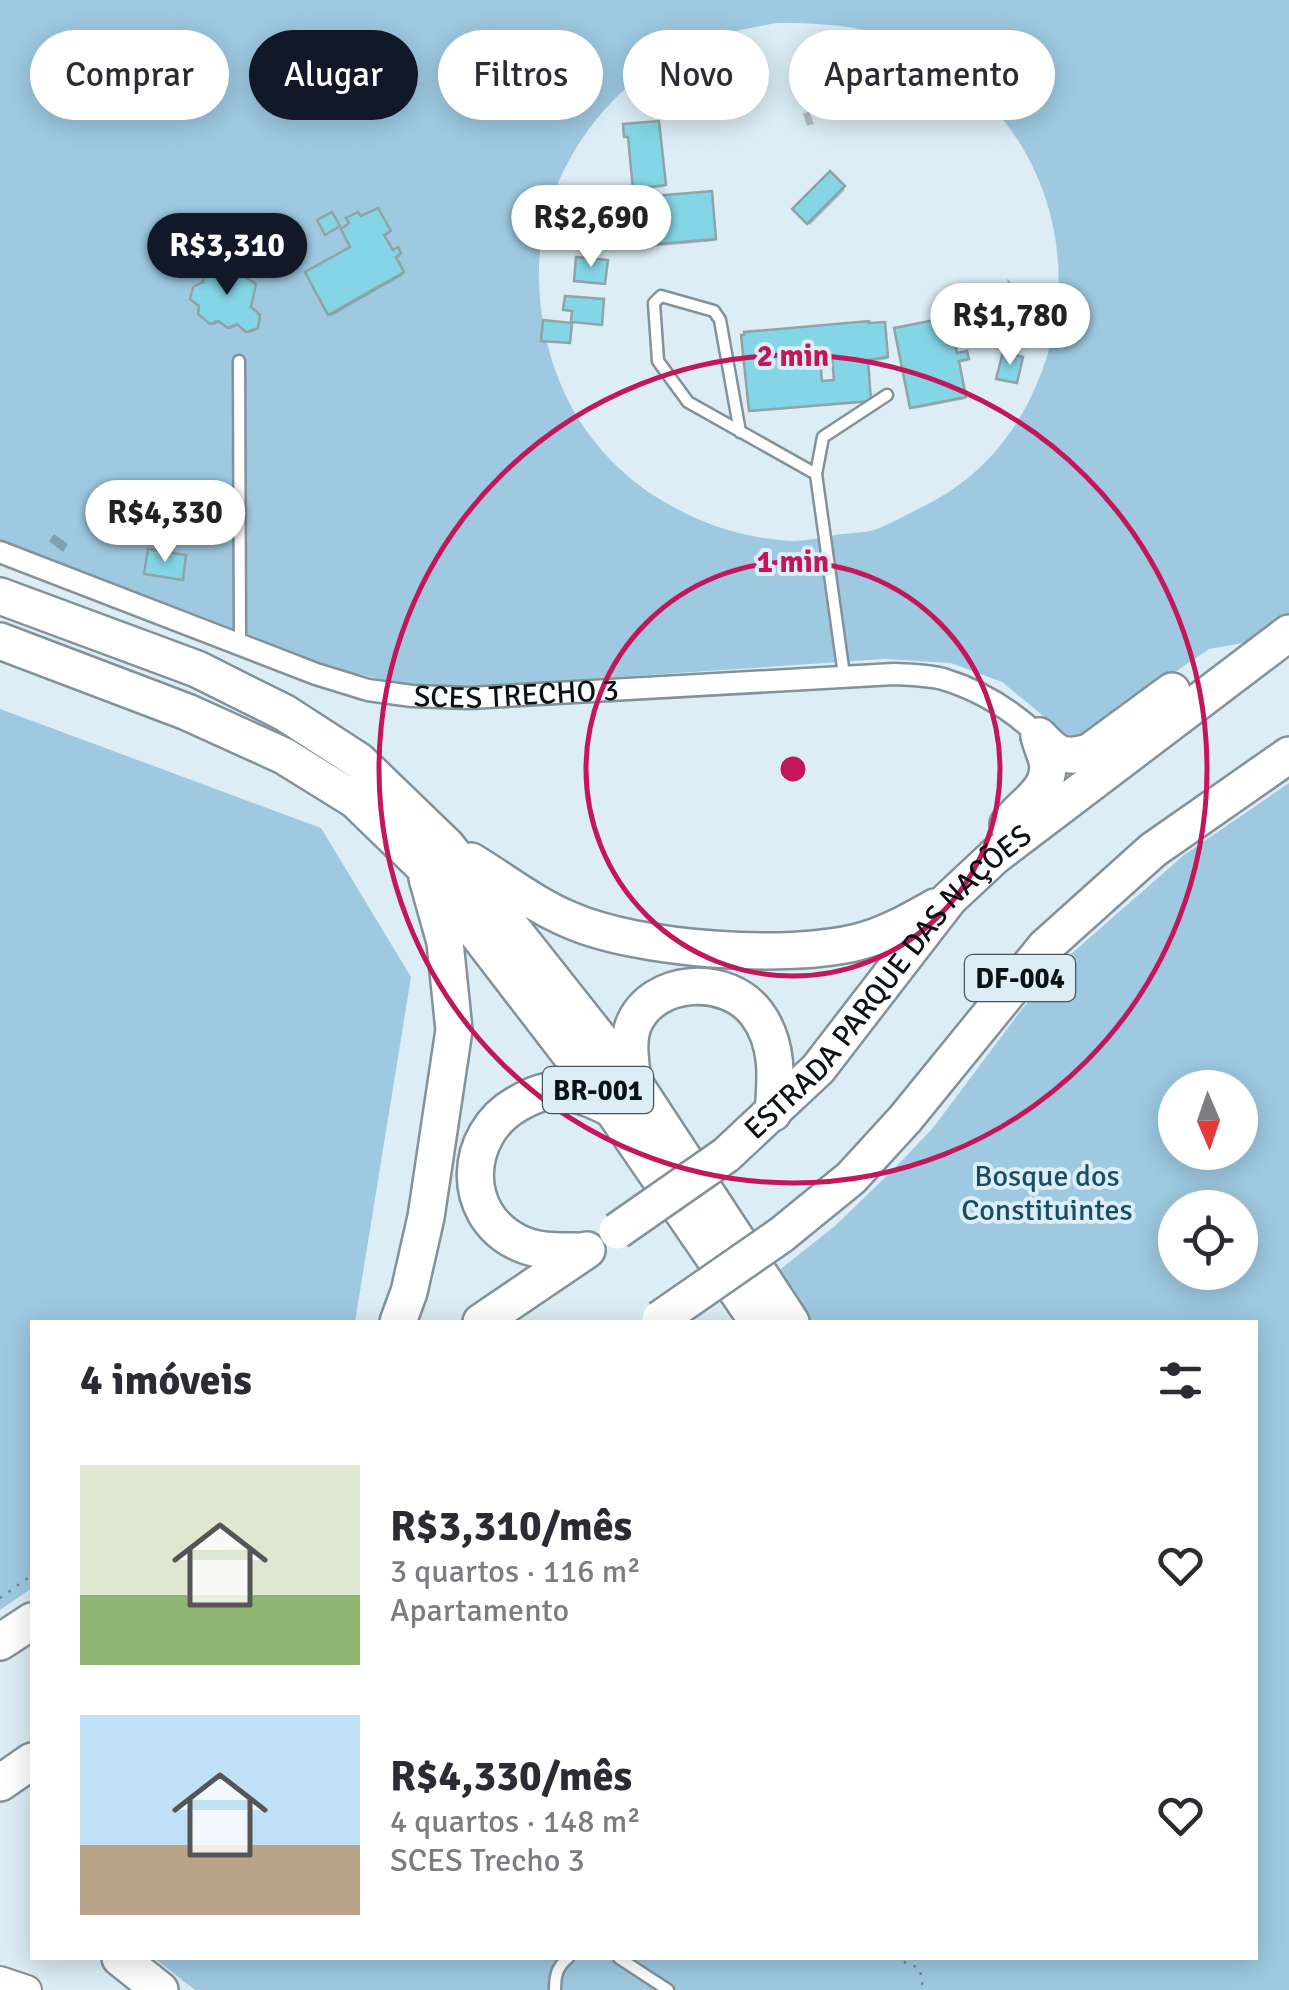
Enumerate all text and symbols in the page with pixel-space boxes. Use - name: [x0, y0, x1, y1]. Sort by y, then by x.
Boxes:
- chip: Comprar: [30, 30, 229, 120]
- chip: Alugar: [249, 30, 418, 120]
- chip: Filtros: [438, 30, 603, 120]
- chip: Novo: [623, 30, 769, 120]
- chip: Apartamento: [789, 30, 1055, 120]
- pin: R$2,690: [499, 185, 683, 270]
- text: R$2,690: [533, 198, 649, 237]
- pin: R$3,310: [135, 213, 319, 298]
- text: R$3,310: [169, 226, 285, 265]
- pin: R$1,780: [918, 283, 1102, 368]
- text: R$1,780: [952, 296, 1068, 335]
- text: 2 min: [757, 338, 829, 375]
- pin: R$4,330: [73, 480, 257, 565]
- text: R$4,330: [107, 493, 223, 532]
- text: 1 min: [757, 544, 829, 581]
- street label: SCES TRECHO 3: [413, 672, 620, 717]
- centre of rings: [775, 751, 811, 787]
- street label: ESTRADA PARQUE DAS NAÇÕES: [737, 817, 1039, 1147]
- road number: DF-004: [965, 955, 1075, 1001]
- road number: BR-001: [543, 1067, 653, 1113]
- north arrow: [1158, 1070, 1258, 1170]
- map controls: [1158, 1070, 1258, 1290]
- park label: Bosque dos Constituintes: [961, 1158, 1133, 1229]
- button: locate: [1158, 1190, 1258, 1290]
- icon: filters: [1153, 1353, 1208, 1408]
- text: 4 imóveis: [80, 1355, 252, 1406]
- text: R$3,310/mês: [390, 1501, 632, 1552]
- icon: home: [160, 1505, 280, 1625]
- icon: heart: [1153, 1538, 1208, 1593]
- text: 3 quartos · 116 m²: [390, 1552, 641, 1591]
- text: Apartamento: [390, 1591, 569, 1630]
- text: R$4,330/mês: [390, 1751, 632, 1802]
- icon: home: [160, 1755, 280, 1875]
- icon: heart: [1153, 1788, 1208, 1843]
- text: 4 quartos · 148 m²: [390, 1802, 641, 1841]
- text: SCES Trecho 3: [390, 1841, 585, 1880]

